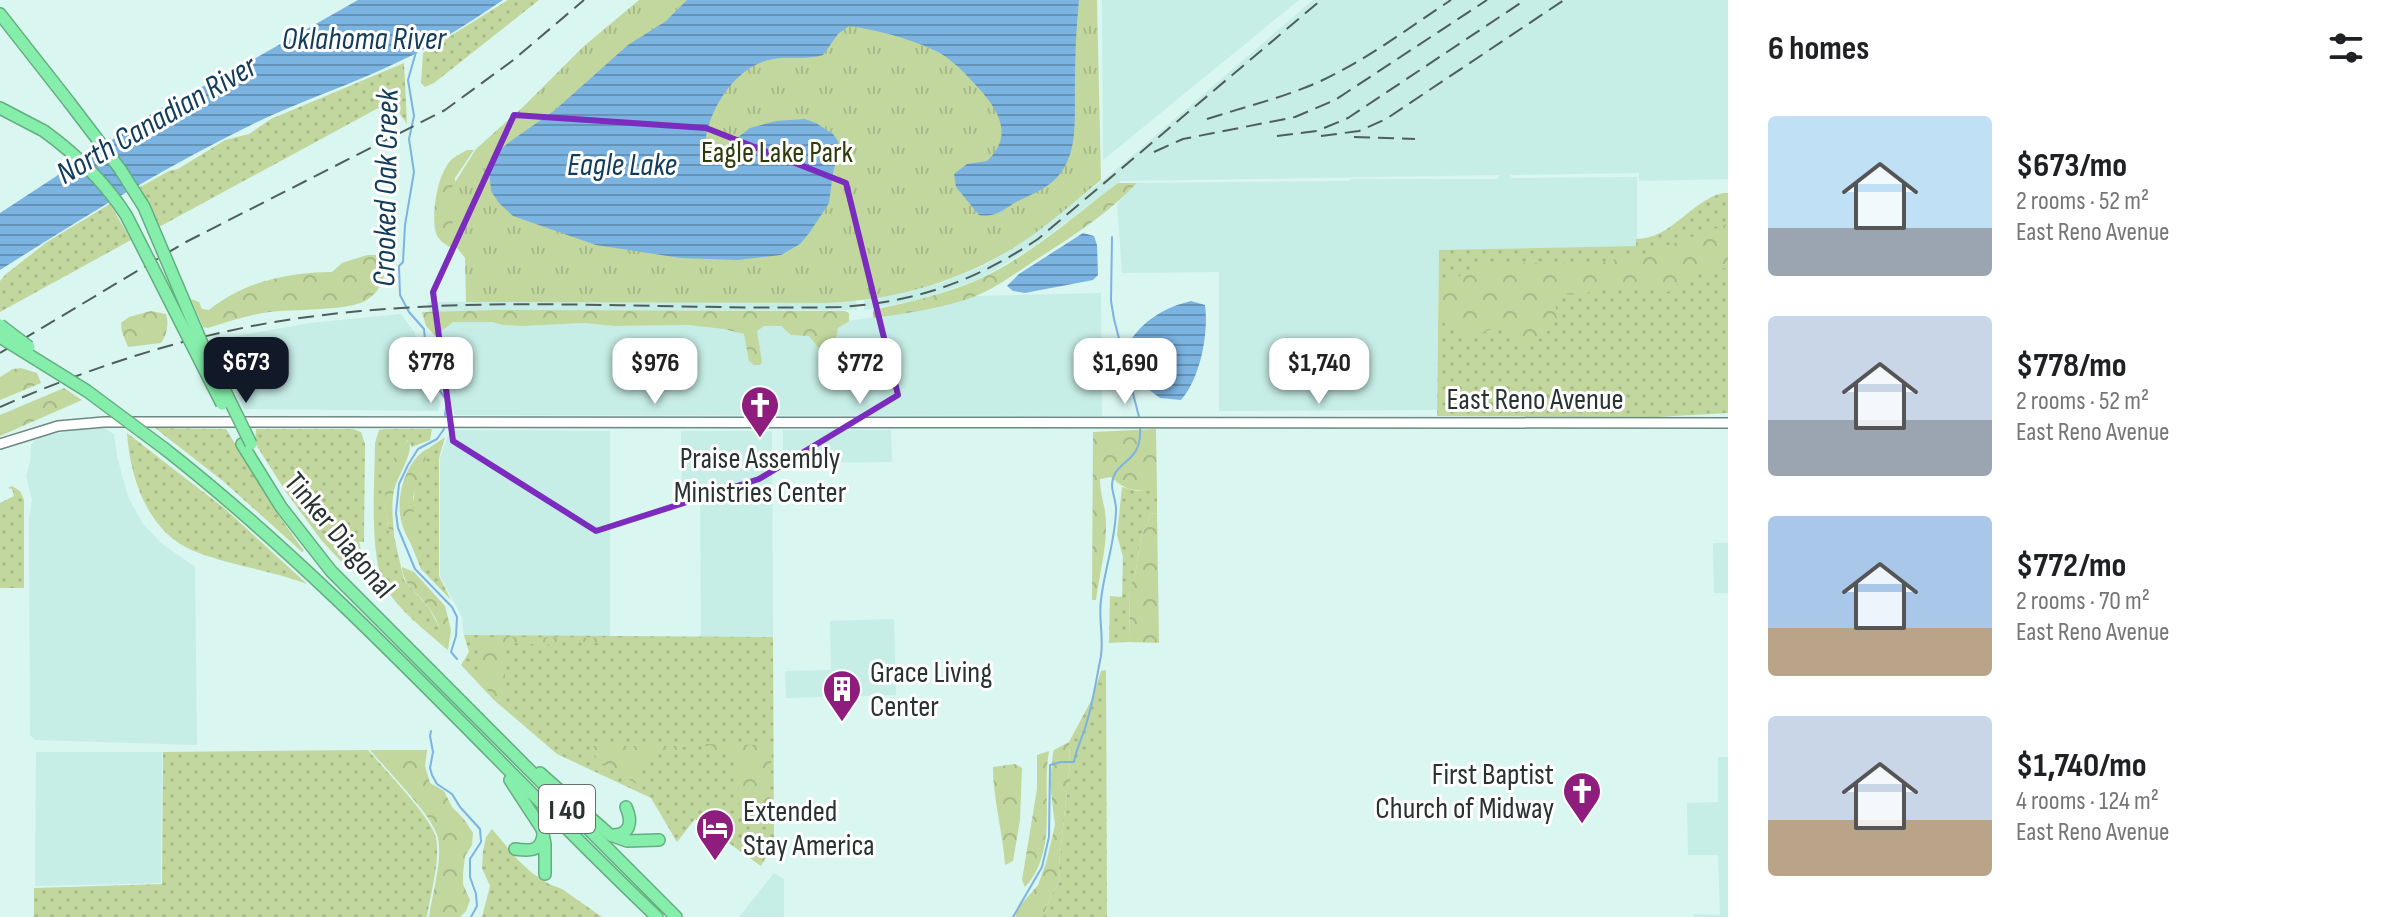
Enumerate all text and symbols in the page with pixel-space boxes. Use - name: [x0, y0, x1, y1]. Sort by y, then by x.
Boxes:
- water label: Oklahoma River: [282, 20, 447, 59]
- icon: filters: [2324, 26, 2368, 70]
- text: 6 homes: [1768, 28, 1869, 69]
- water label: North Canadian River: [50, 47, 265, 193]
- water label: Crooked Oak Creek: [365, 88, 408, 287]
- park label: Eagle Lake Park: [701, 135, 854, 171]
- text: $673/mo: [2016, 145, 2127, 186]
- water label: Eagle Lake: [567, 146, 677, 185]
- icon: home: [1832, 148, 1928, 244]
- text: 2 rooms · 52 m²: [2016, 186, 2149, 217]
- text: East Reno Avenue: [2016, 217, 2170, 248]
- pin: $673: [199, 337, 293, 405]
- pin: $778: [384, 337, 478, 405]
- pin: $976: [608, 338, 702, 406]
- pin: $772: [813, 338, 907, 406]
- pin: $1,690: [1060, 338, 1190, 406]
- pin: $1,740: [1254, 338, 1384, 406]
- text: $778/mo: [2016, 345, 2127, 386]
- text: $673: [222, 347, 270, 378]
- text: $778: [407, 347, 455, 378]
- text: $976: [630, 348, 680, 379]
- text: $772: [836, 348, 884, 379]
- text: $1,690: [1092, 348, 1158, 379]
- text: $1,740: [1287, 348, 1351, 379]
- icon: home: [1832, 348, 1928, 444]
- street label: East Reno Avenue: [1446, 382, 1624, 418]
- church icon: Praise Assembly Ministries Center: [739, 384, 781, 439]
- text: 2 rooms · 52 m²: [2016, 386, 2149, 417]
- text: East Reno Avenue: [2016, 417, 2170, 448]
- place label: Praise Assembly Ministries Center: [674, 441, 847, 511]
- street label: Tinker Diagonal: [276, 465, 402, 606]
- text: $772/mo: [2016, 545, 2126, 586]
- icon: home: [1832, 548, 1928, 644]
- text: 2 rooms · 70 m²: [2016, 586, 2150, 617]
- text: East Reno Avenue: [2016, 617, 2170, 648]
- place label: Grace Living Center: [870, 655, 992, 725]
- building icon: Grace Living Center: [821, 668, 863, 723]
- text: $1,740/mo: [2016, 745, 2147, 786]
- icon: home: [1832, 748, 1928, 844]
- place label: First Baptist Church of Midway: [1375, 757, 1554, 827]
- church icon: First Baptist Church of Midway: [1561, 770, 1603, 825]
- road number: I 40: [539, 785, 595, 833]
- text: 4 rooms · 124 m²: [2016, 786, 2159, 817]
- place label: Extended Stay America: [743, 794, 875, 864]
- hotel icon: Extended Stay America: [694, 807, 736, 862]
- text: East Reno Avenue: [2016, 817, 2170, 848]

